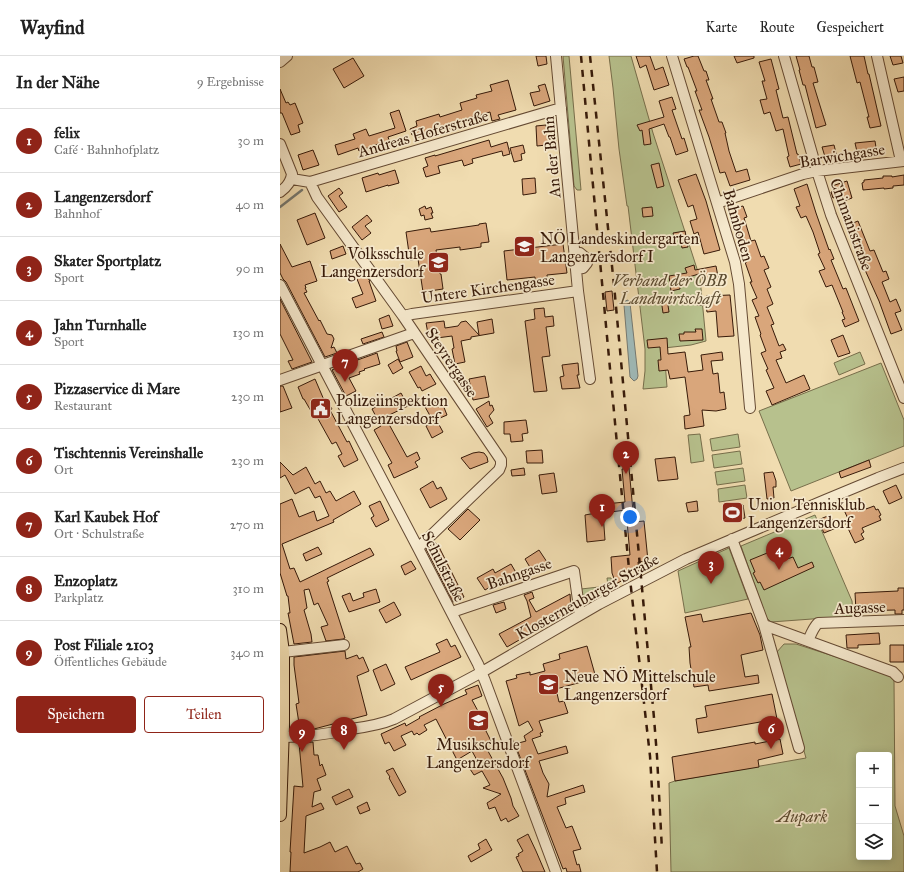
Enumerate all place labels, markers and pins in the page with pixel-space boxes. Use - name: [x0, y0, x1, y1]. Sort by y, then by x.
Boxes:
- place label: NÖ Landeskindergarten Langenzersdorf I: [540, 228, 700, 267]
- school or university icon: NÖ Landeskindergarten Langenzersdorf I: [512, 234, 538, 260]
- place label: Volksschule Langenzersdorf: [321, 244, 427, 282]
- school or university icon: Volksschule Langenzersdorf: [426, 249, 452, 275]
- pin: 7: [332, 349, 358, 382]
- place label: Polizeiinspektion Langenzersdorf: [336, 391, 448, 429]
- public building icon: Polizeiinspektion Langenzersdorf: [308, 396, 334, 422]
- pin: 2: [613, 441, 639, 474]
- pin: 1: [589, 494, 615, 527]
- place label: Union Tennisklub Langenzersdorf: [748, 495, 866, 533]
- sports icon: Union Tennisklub Langenzersdorf: [720, 500, 746, 526]
- pin: 4: [766, 537, 792, 570]
- pin: 3: [698, 551, 724, 584]
- place label: Neue NÖ Mittelschule Langenzersdorf: [564, 666, 716, 705]
- school or university icon: Neue NÖ Mittelschule Langenzersdorf: [535, 672, 561, 698]
- pin: 5: [428, 674, 454, 707]
- school or university icon: Musikschule Langenzersdorf: [465, 707, 491, 733]
- pin: 6: [758, 716, 784, 749]
- pin: 8: [331, 717, 357, 750]
- pin: 9: [289, 719, 315, 752]
- place label: Musikschule Langenzersdorf: [426, 735, 532, 773]

